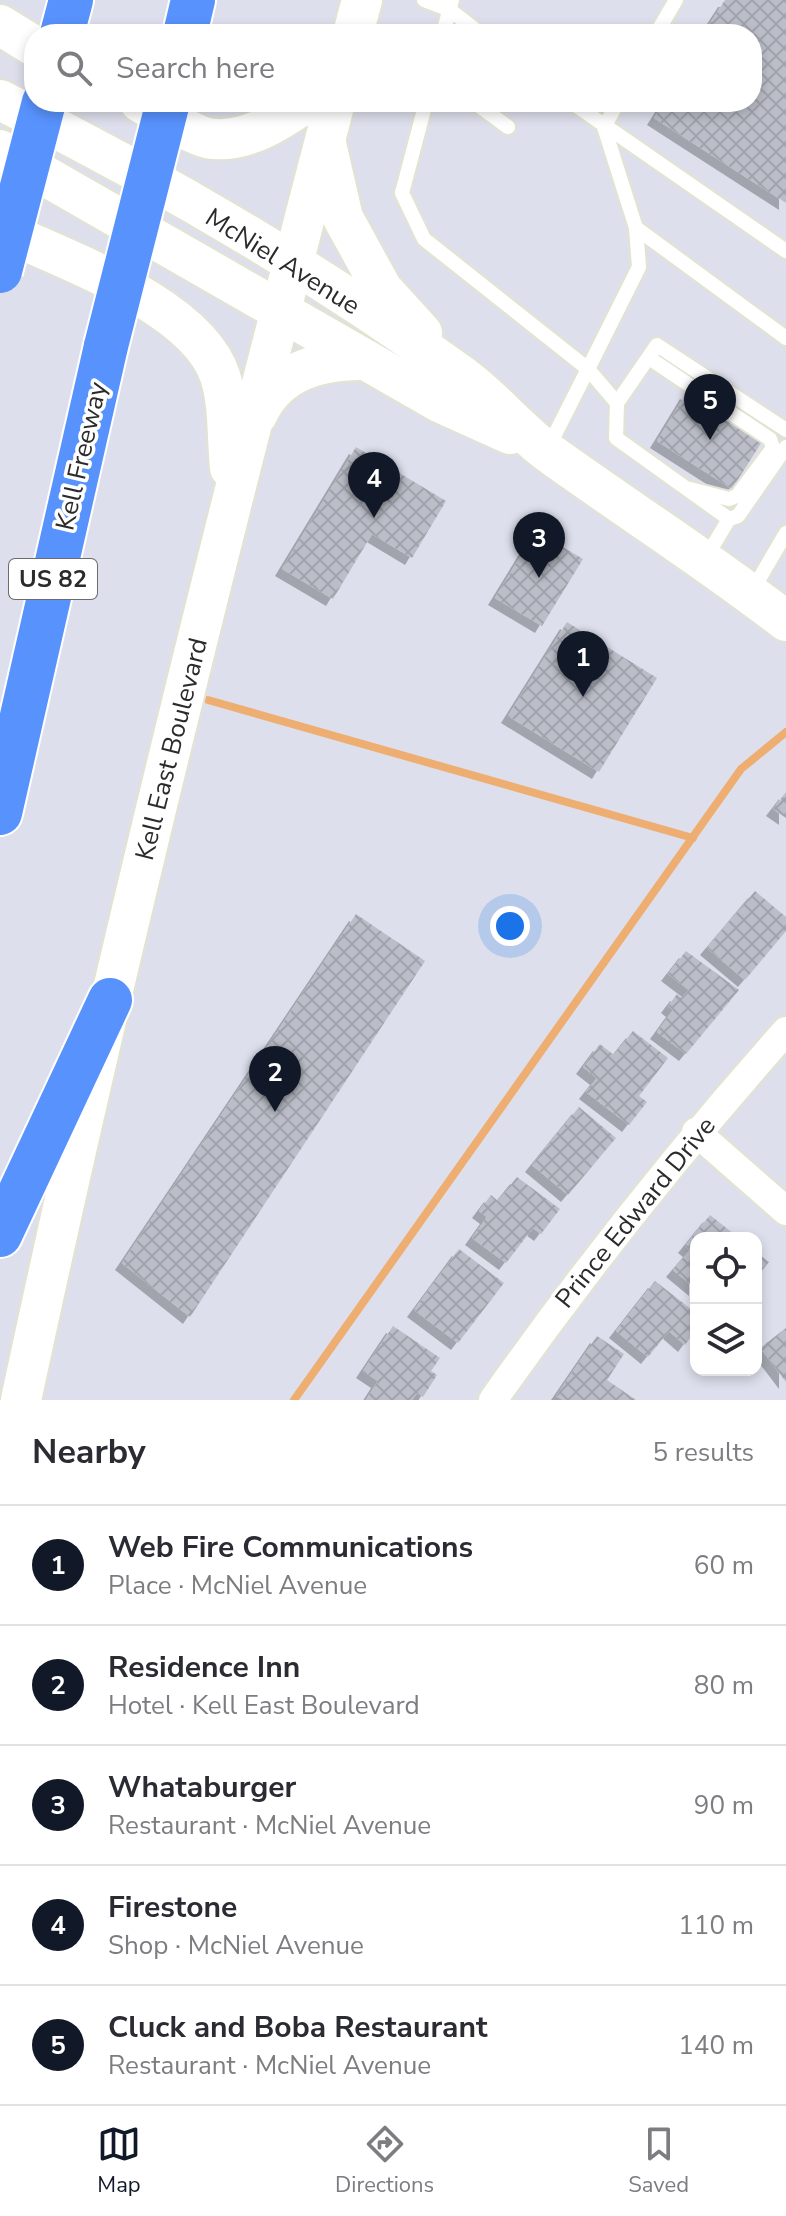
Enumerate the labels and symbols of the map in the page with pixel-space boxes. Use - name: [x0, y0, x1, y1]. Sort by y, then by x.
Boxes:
- street label: McNiel Avenue: [199, 200, 367, 323]
- pin: 5: [684, 374, 736, 440]
- street label: Kell Freeway: [47, 378, 116, 534]
- pin: 4: [348, 452, 400, 518]
- pin: 3: [513, 512, 565, 578]
- road number: US 82: [9, 559, 97, 599]
- pin: 1: [557, 631, 609, 697]
- street label: Kell East Boulevard: [127, 634, 216, 864]
- your location: [490, 906, 530, 946]
- pin: 2: [249, 1046, 301, 1112]
- street label: Prince Edward Drive: [547, 1109, 724, 1315]

